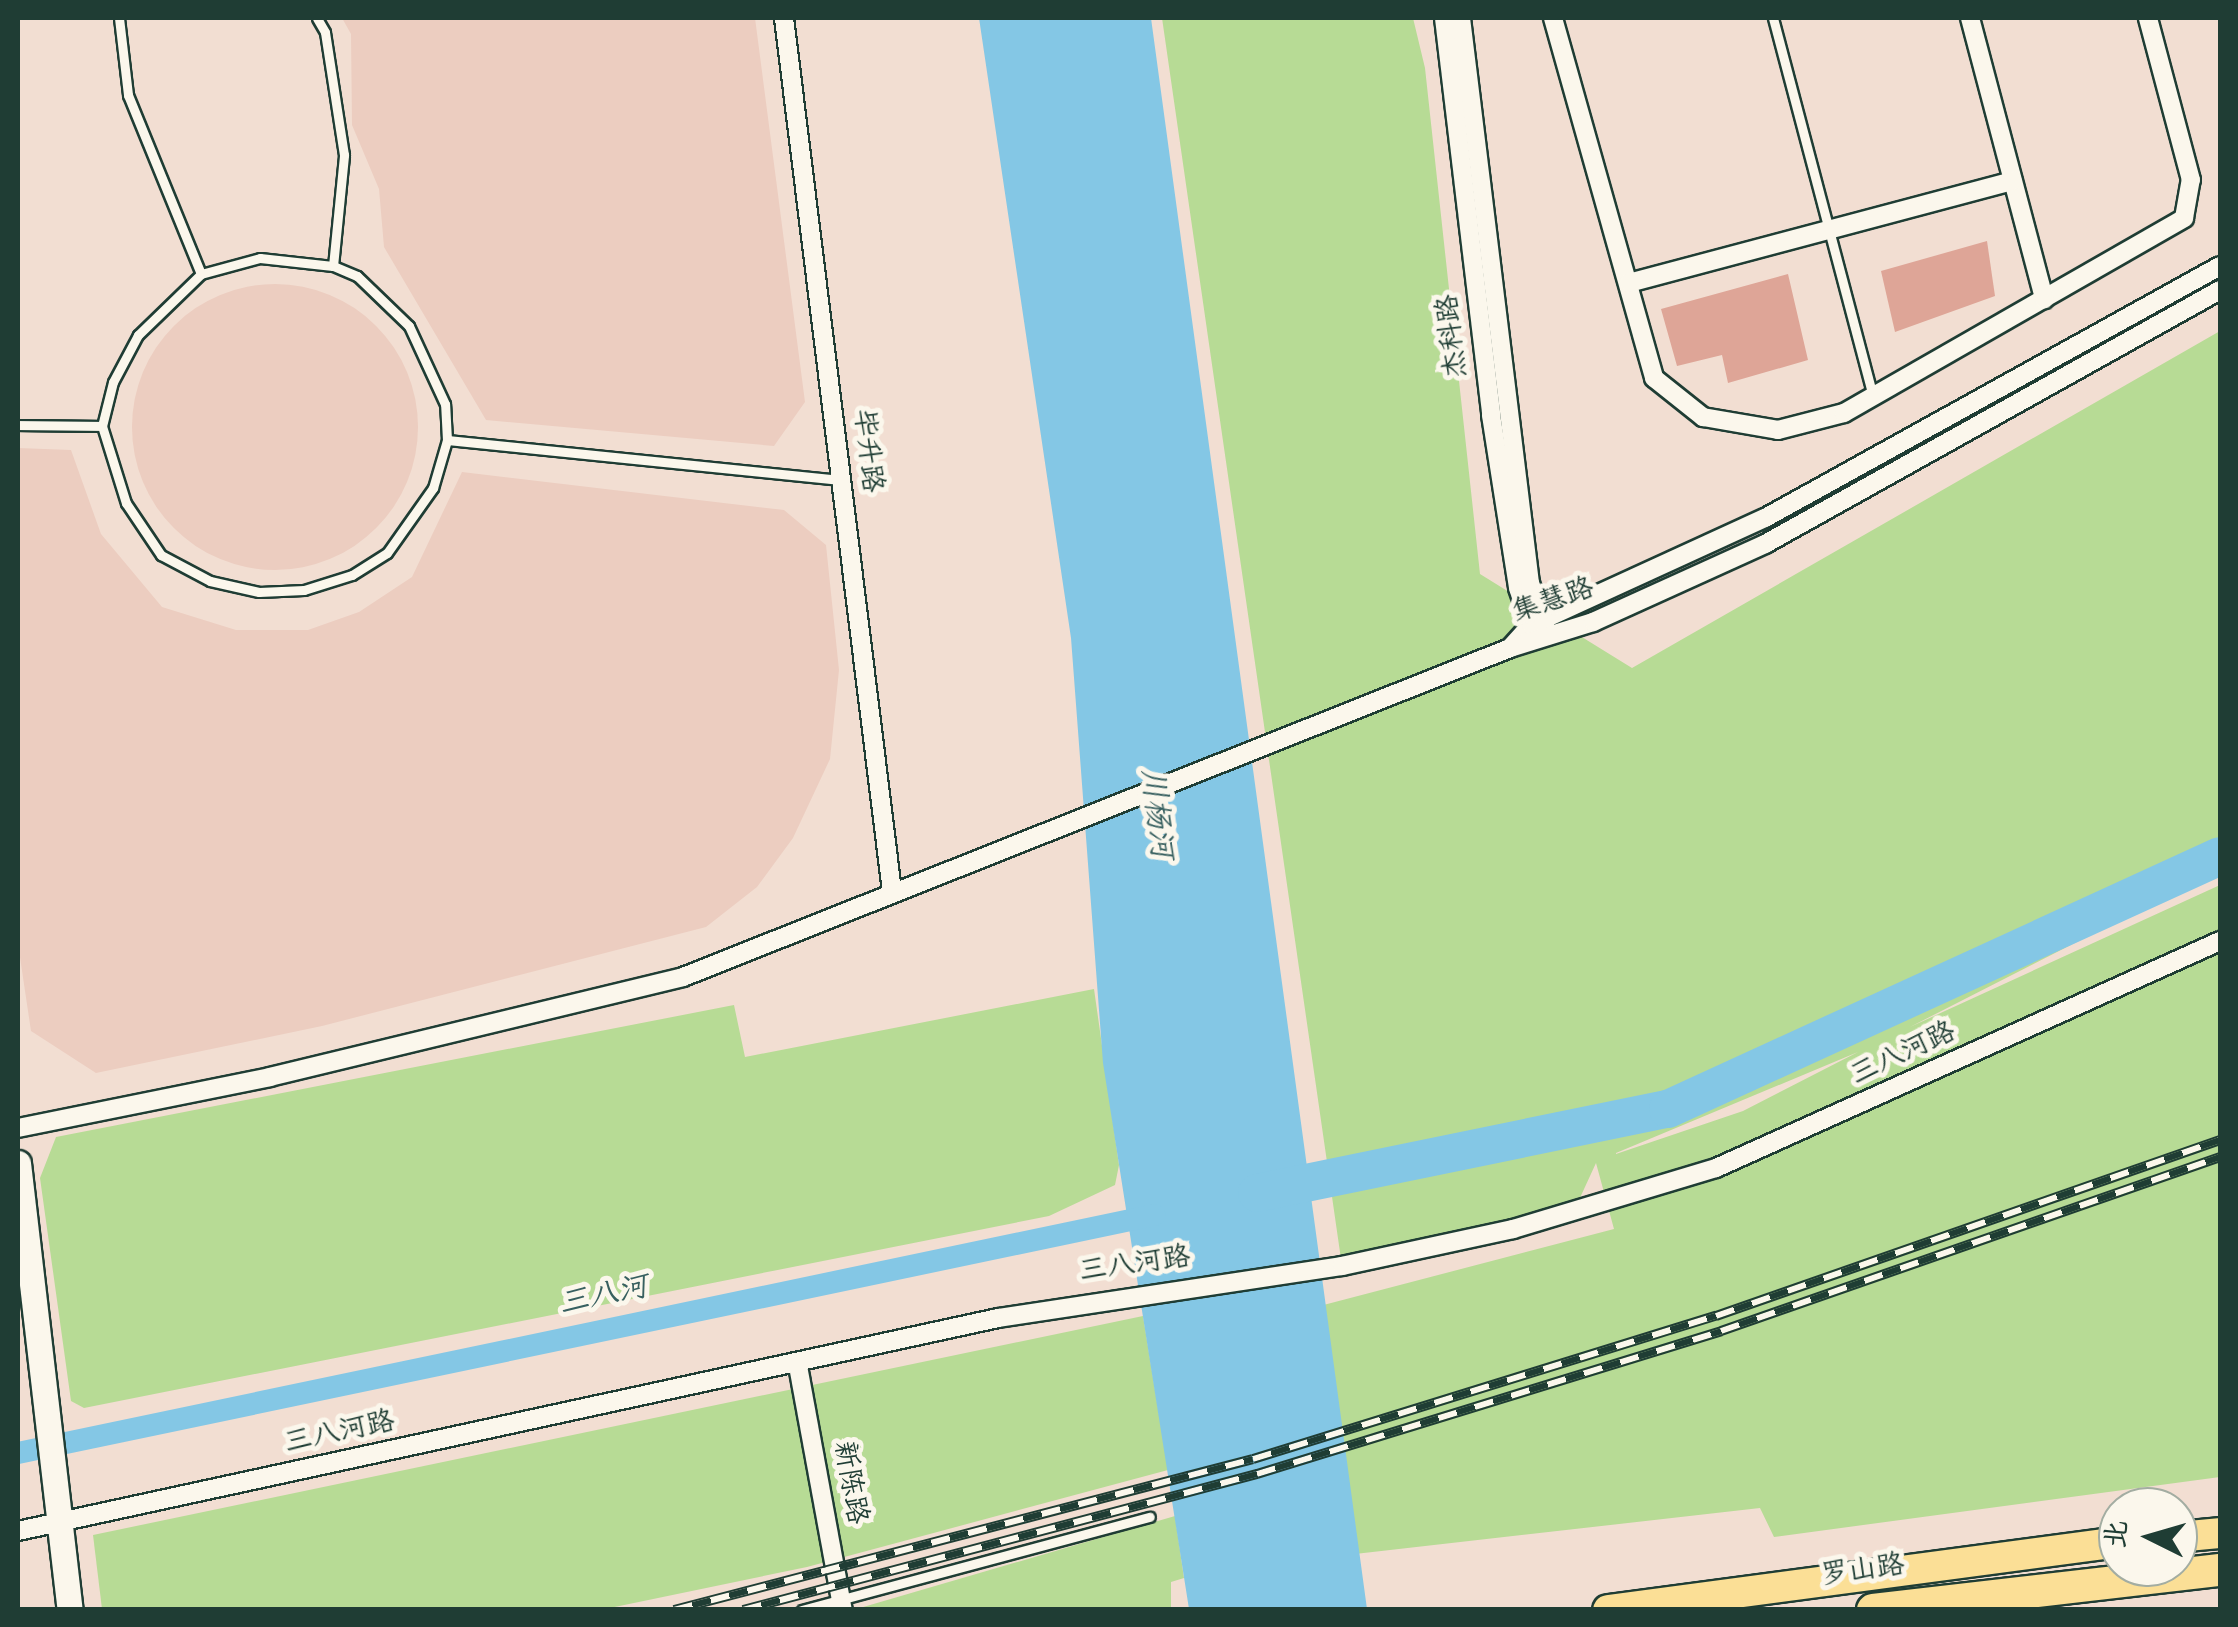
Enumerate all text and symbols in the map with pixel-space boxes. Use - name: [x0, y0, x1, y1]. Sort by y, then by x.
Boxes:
- street label: 杰科路: [1433, 292, 1477, 380]
- street label: 毕升路: [843, 407, 887, 495]
- street label: 集慧路: [1509, 573, 1599, 633]
- water label: 川杨河: [1130, 767, 1176, 861]
- street label: 三八河路: [1846, 1017, 1962, 1095]
- street label: 三八河路: [1077, 1243, 1193, 1291]
- water label: 三八河: [556, 1272, 652, 1326]
- street label: 三八河路: [282, 1407, 398, 1463]
- street label: 新陈路: [824, 1439, 872, 1527]
- north arrow: [2098, 1487, 2198, 1587]
- text: 北: [2102, 1519, 2137, 1550]
- street label: 罗山路: [1819, 1551, 1907, 1595]

